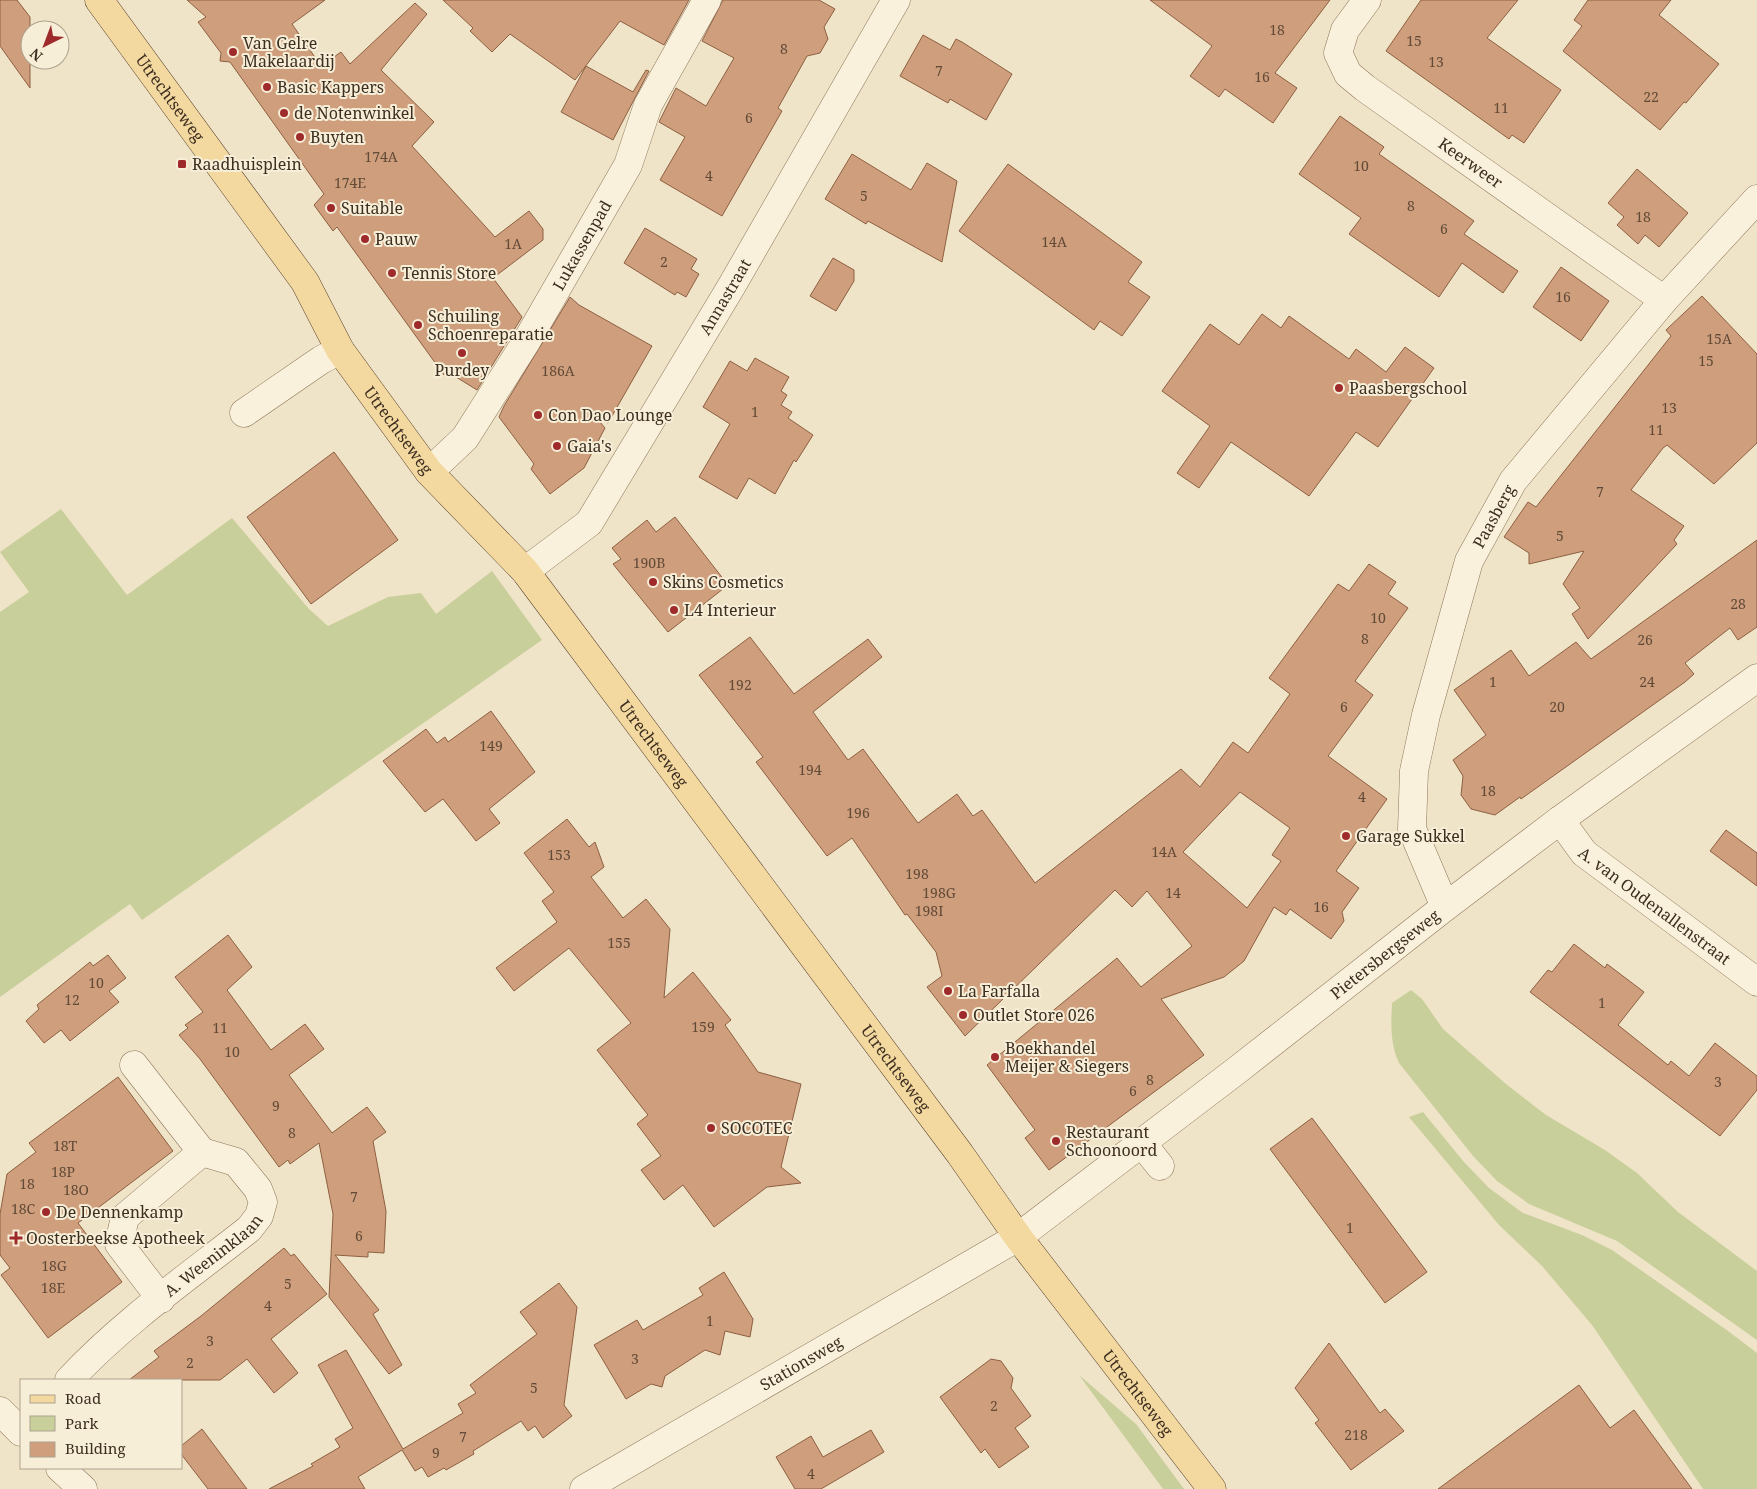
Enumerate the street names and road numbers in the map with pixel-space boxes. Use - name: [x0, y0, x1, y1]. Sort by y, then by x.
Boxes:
- street label: Utrechtseweg: [131, 49, 210, 146]
- street label: Keerweer: [1434, 133, 1508, 194]
- street label: Lukassenpad: [547, 196, 617, 294]
- street label: Annastraat: [694, 254, 756, 339]
- street label: Utrechtseweg: [359, 382, 438, 479]
- street label: Paasberg: [1467, 480, 1520, 552]
- street label: Utrechtseweg: [614, 695, 694, 792]
- street label: A. van Oudenallenstraat: [1574, 842, 1736, 970]
- street label: Pietersbergseweg: [1325, 904, 1444, 1004]
- street label: Utrechtseweg: [856, 1020, 936, 1117]
- street label: A. Weeninklaan: [159, 1209, 268, 1302]
- street label: Stationsweg: [756, 1330, 847, 1396]
- street label: Utrechtseweg: [1098, 1345, 1179, 1441]

